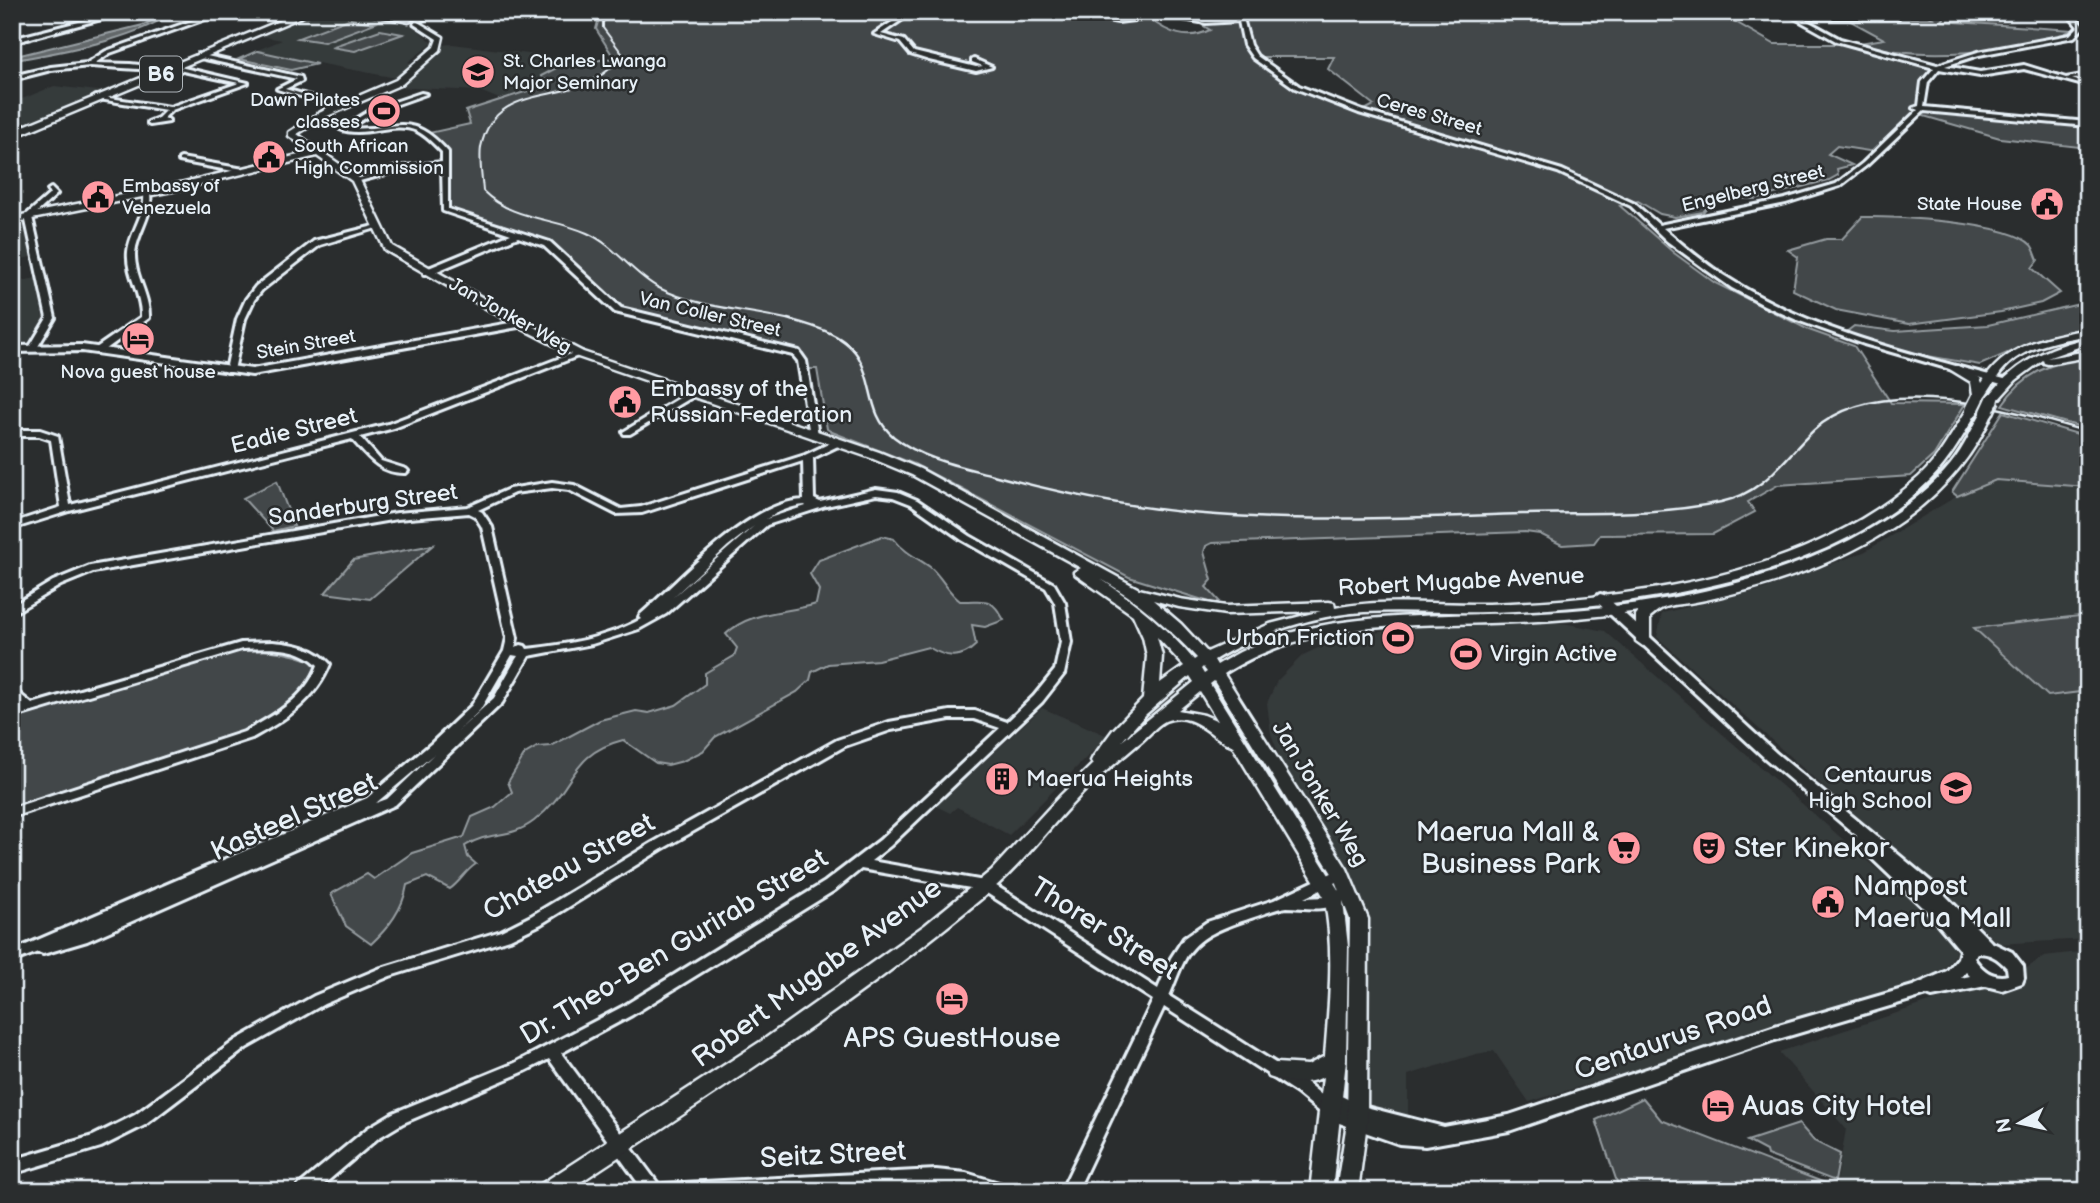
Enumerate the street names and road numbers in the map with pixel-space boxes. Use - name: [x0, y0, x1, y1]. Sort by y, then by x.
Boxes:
- road number: B6: [140, 56, 182, 92]
- street label: Ceres Street: [1374, 89, 1485, 141]
- street label: Engelberg Street: [1679, 160, 1827, 218]
- street label: Jan Jonker Weg: [445, 273, 575, 359]
- street label: Van Coller Street: [637, 288, 783, 343]
- street label: Stein Street: [255, 325, 357, 365]
- street label: Eadie Street: [228, 402, 360, 460]
- street label: Sanderburg Street: [267, 478, 459, 532]
- street label: Robert Mugabe Avenue: [1337, 562, 1585, 602]
- street label: Jan Jonker Weg: [1266, 716, 1374, 872]
- street label: Kasteel Street: [206, 765, 383, 868]
- street label: Chateau Street: [478, 806, 661, 928]
- street label: Dr. Theo-Ben Gurirab Street: [514, 842, 834, 1052]
- street label: Robert Mugabe Avenue: [686, 871, 948, 1075]
- street label: Thorer Street: [1024, 871, 1184, 988]
- street label: Centaurus Road: [1570, 989, 1776, 1087]
- street label: Seitz Street: [759, 1135, 907, 1175]

